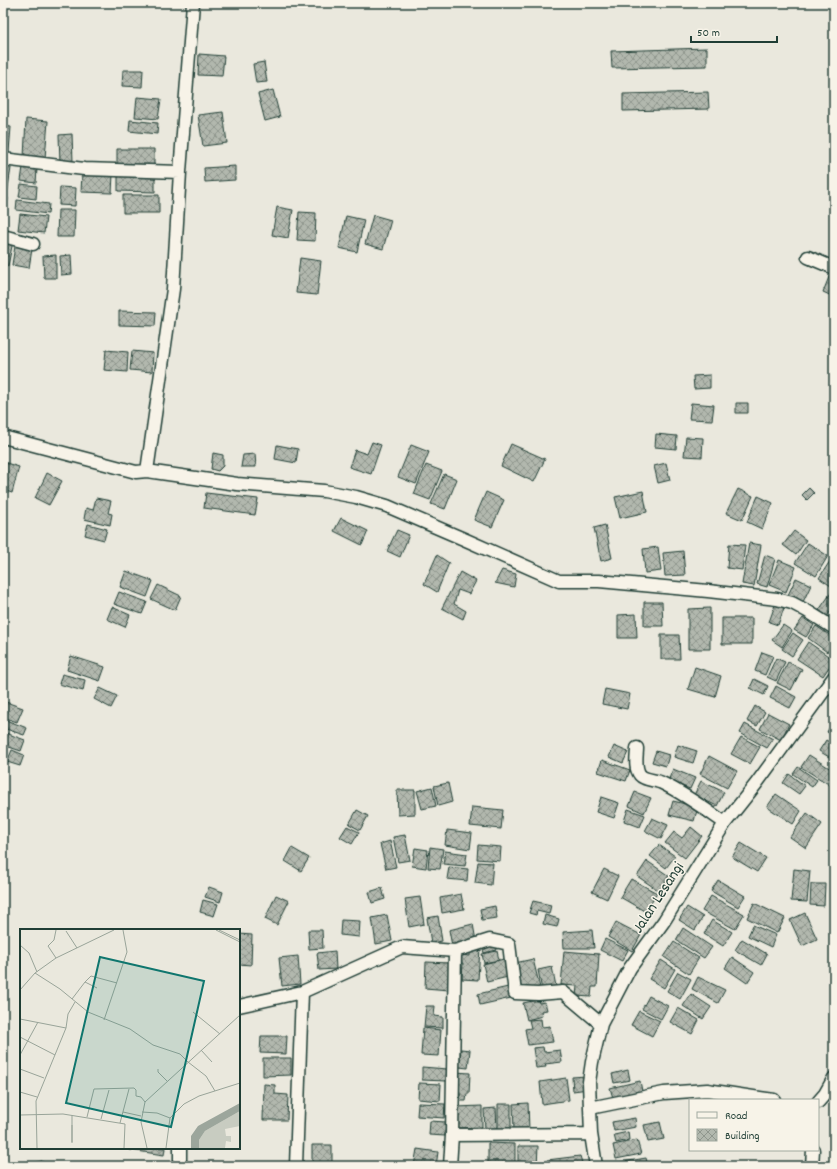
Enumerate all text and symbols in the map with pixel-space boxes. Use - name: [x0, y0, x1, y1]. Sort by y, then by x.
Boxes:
- scale bar: [691, 18, 777, 44]
- text: 50 m: [697, 25, 720, 42]
- street label: Jalan Lesangi: [627, 858, 691, 938]
- inset map: [20, 929, 240, 1149]
- legend: [689, 1099, 819, 1151]
- text: Road: [725, 1108, 747, 1125]
- text: Building: [725, 1128, 760, 1145]

